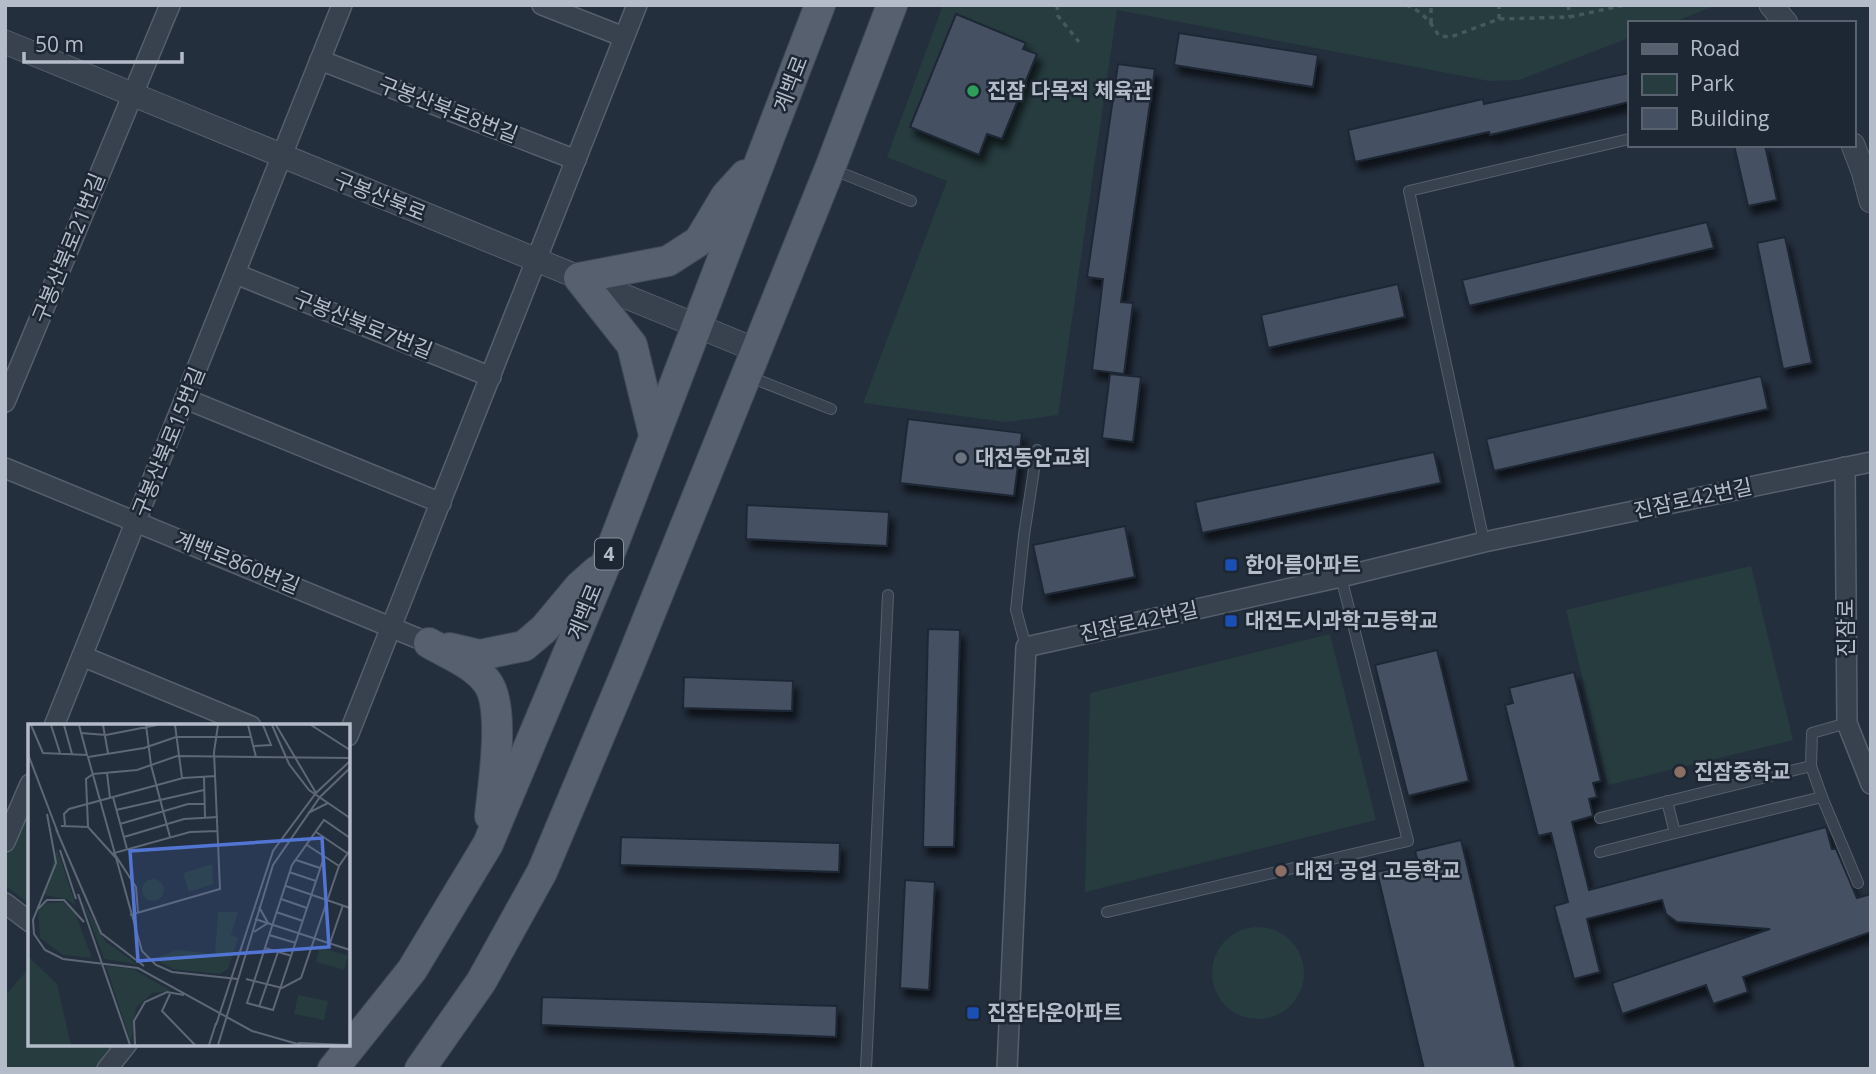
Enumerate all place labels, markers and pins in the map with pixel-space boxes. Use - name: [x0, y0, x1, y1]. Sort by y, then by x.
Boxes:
- place label: 진잠 다목적 체육관: [987, 76, 1152, 104]
- marker: 진잠 다목적 체육관: [965, 83, 981, 99]
- place label: 대전동안교회: [975, 443, 1091, 471]
- marker: 대전동안교회: [953, 450, 969, 466]
- place label: 한아름아파트: [1245, 550, 1361, 578]
- marker: 한아름아파트: [1223, 557, 1239, 573]
- place label: 대전도시과학고등학교: [1245, 606, 1438, 634]
- marker: 대전도시과학고등학교: [1223, 613, 1239, 629]
- place label: 진잠중학교: [1694, 757, 1791, 785]
- marker: 진잠중학교: [1672, 764, 1688, 780]
- place label: 대전 공업 고등학교: [1295, 856, 1460, 884]
- marker: 대전 공업 고등학교: [1273, 863, 1289, 879]
- place label: 진잠타운아파트: [987, 998, 1122, 1026]
- marker: 진잠타운아파트: [965, 1005, 981, 1021]

